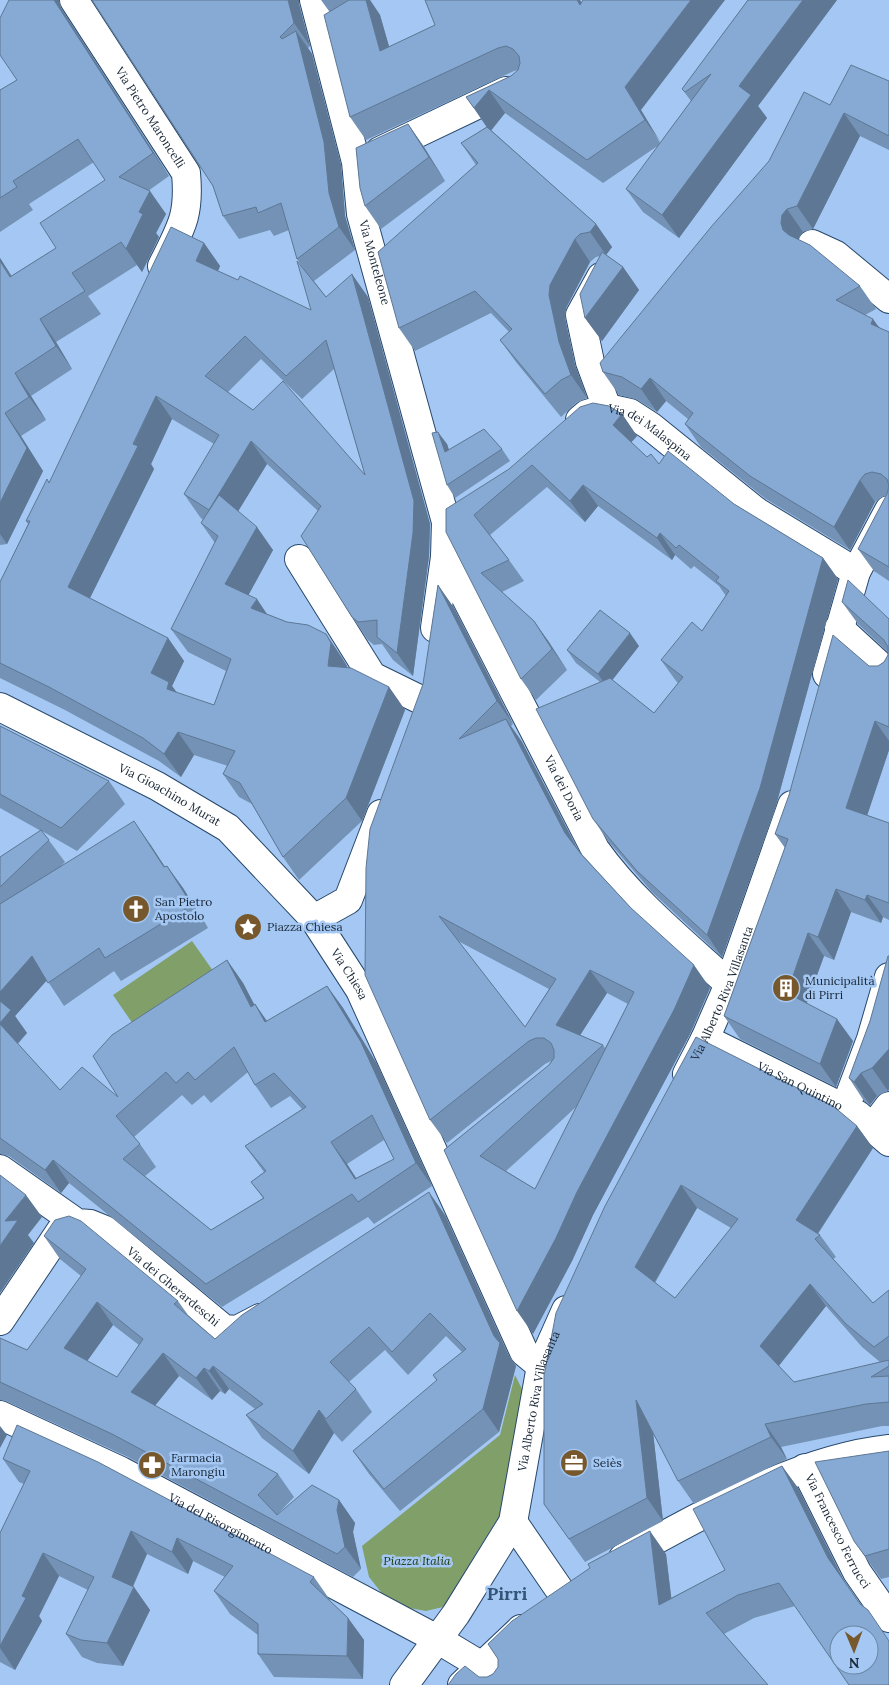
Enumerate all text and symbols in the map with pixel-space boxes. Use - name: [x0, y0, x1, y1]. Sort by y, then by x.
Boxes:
- street label: Via Pietro Maroncelli: [112, 63, 189, 170]
- street label: Via Monteleone: [356, 217, 394, 307]
- street label: Via dei Malaspina: [606, 400, 695, 463]
- street label: Via dei Doria: [541, 752, 587, 823]
- street label: Via Gioachino Murat: [115, 759, 224, 829]
- church icon: San Pietro Apostolo: [121, 894, 151, 924]
- place label: San Pietro Apostolo: [154, 894, 212, 923]
- place icon: Piazza Chiesa: [233, 912, 263, 942]
- place label: Piazza Chiesa: [267, 919, 343, 934]
- street label: Via Alberto Riva Villasanta: [687, 924, 756, 1064]
- street label: Via Chiesa: [328, 945, 371, 1002]
- building icon: Municipalità di Pirri: [771, 973, 801, 1003]
- place label: Municipalità di Pirri: [805, 973, 875, 1002]
- street label: Via San Quintino: [754, 1058, 845, 1113]
- street label: Via dei Gherardeschi: [123, 1243, 223, 1329]
- street label: Via Alberto Riva Villasanta: [514, 1328, 563, 1474]
- office icon: Seiès: [559, 1448, 589, 1478]
- pharmacy icon: Farmacia Marongiu: [137, 1450, 167, 1480]
- place label: Farmacia Marongiu: [171, 1450, 225, 1479]
- place label: Seiès: [593, 1455, 622, 1470]
- street label: Via Francesco Ferrucci: [802, 1470, 874, 1591]
- street label: Via del Risorgimento: [165, 1489, 275, 1557]
- park label: Piazza Italia: [383, 1553, 451, 1568]
- district label: Pirri: [487, 1582, 527, 1605]
- north arrow: [829, 1625, 879, 1675]
- text: N: [848, 1654, 860, 1672]

